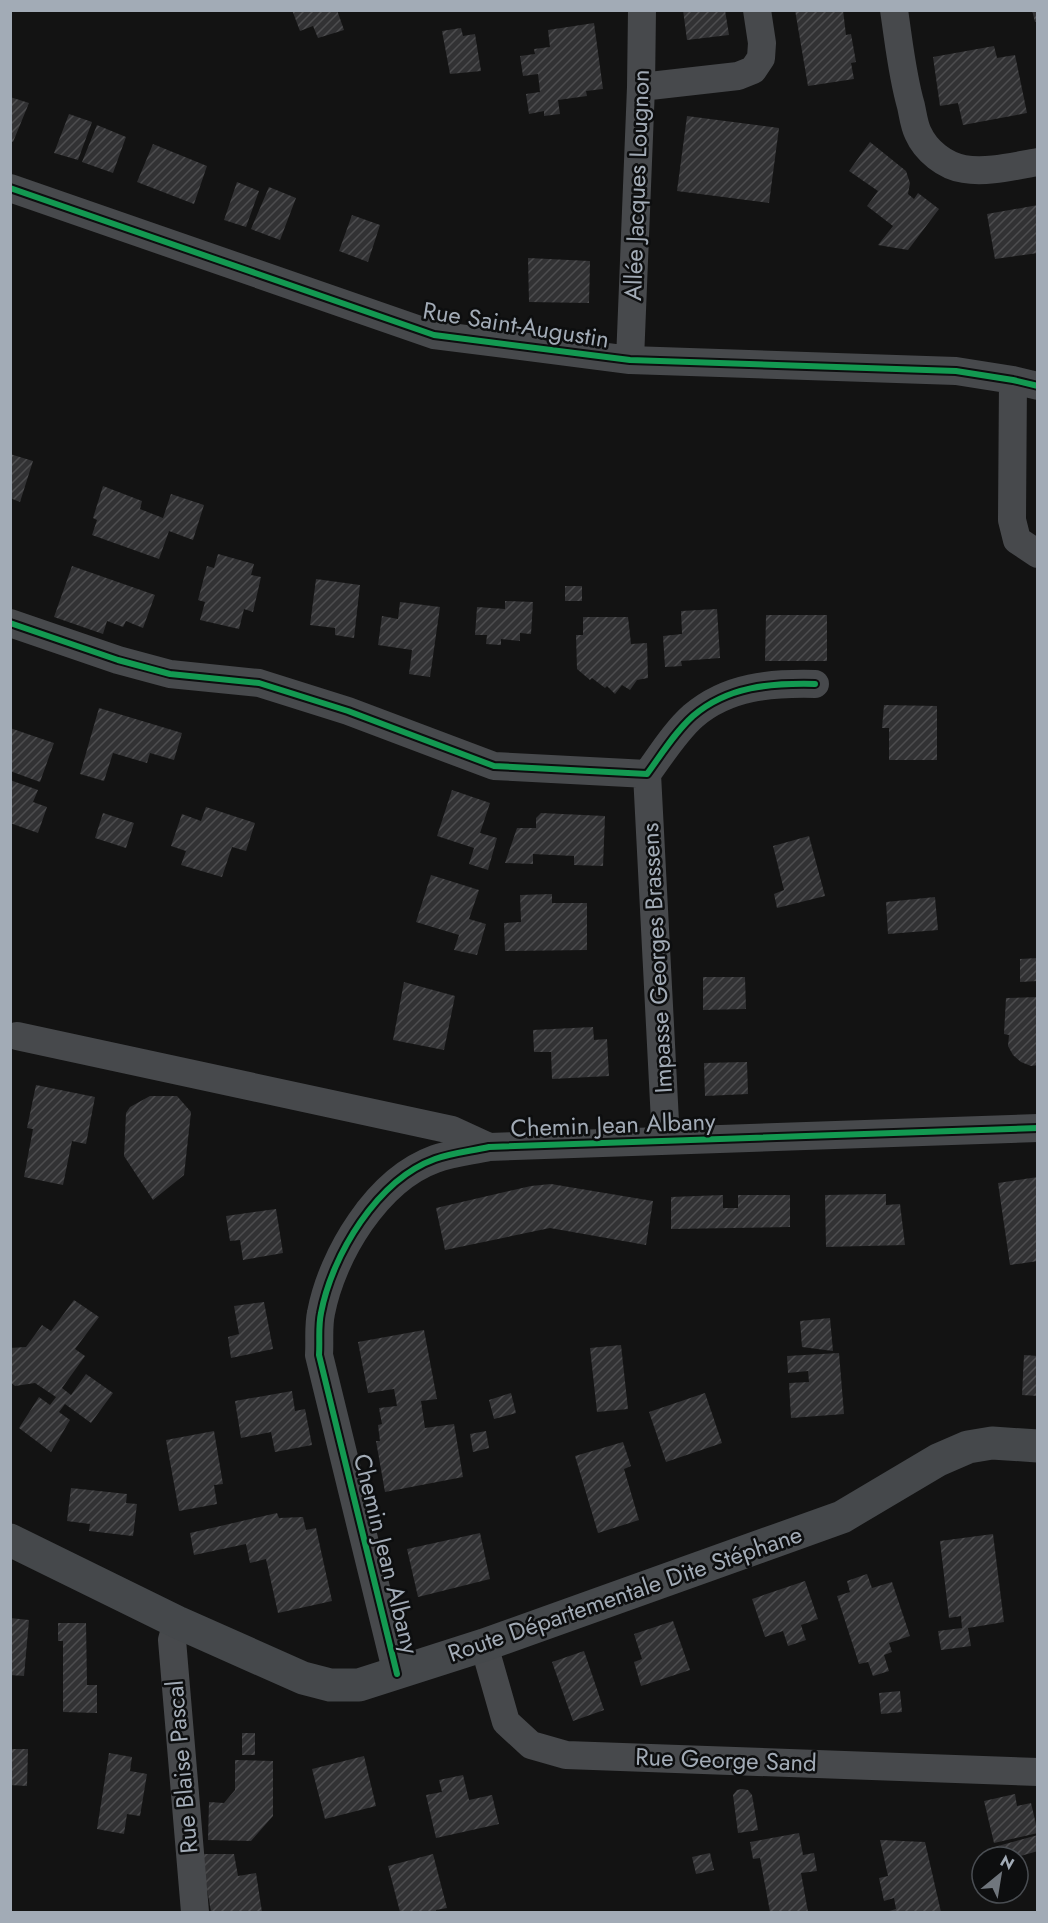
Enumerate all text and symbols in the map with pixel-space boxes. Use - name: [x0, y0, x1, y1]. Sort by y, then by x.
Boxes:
- street label: Allée Jacques Lougnon: [615, 69, 658, 301]
- street label: Rue Saint-Augustin: [420, 292, 612, 357]
- street label: Impasse Georges Brassens: [632, 822, 681, 1094]
- street label: Chemin Jean Albany: [510, 1103, 717, 1146]
- street label: Chemin Jean Albany: [345, 1450, 428, 1658]
- street label: Route Départementale Dite Stéphane: [443, 1516, 807, 1671]
- street label: Rue Blaise Pascal: [156, 1679, 207, 1855]
- street label: Rue George Sand: [635, 1739, 817, 1780]
- north arrow: [970, 1845, 1030, 1905]
- text: N: [996, 1849, 1019, 1876]

